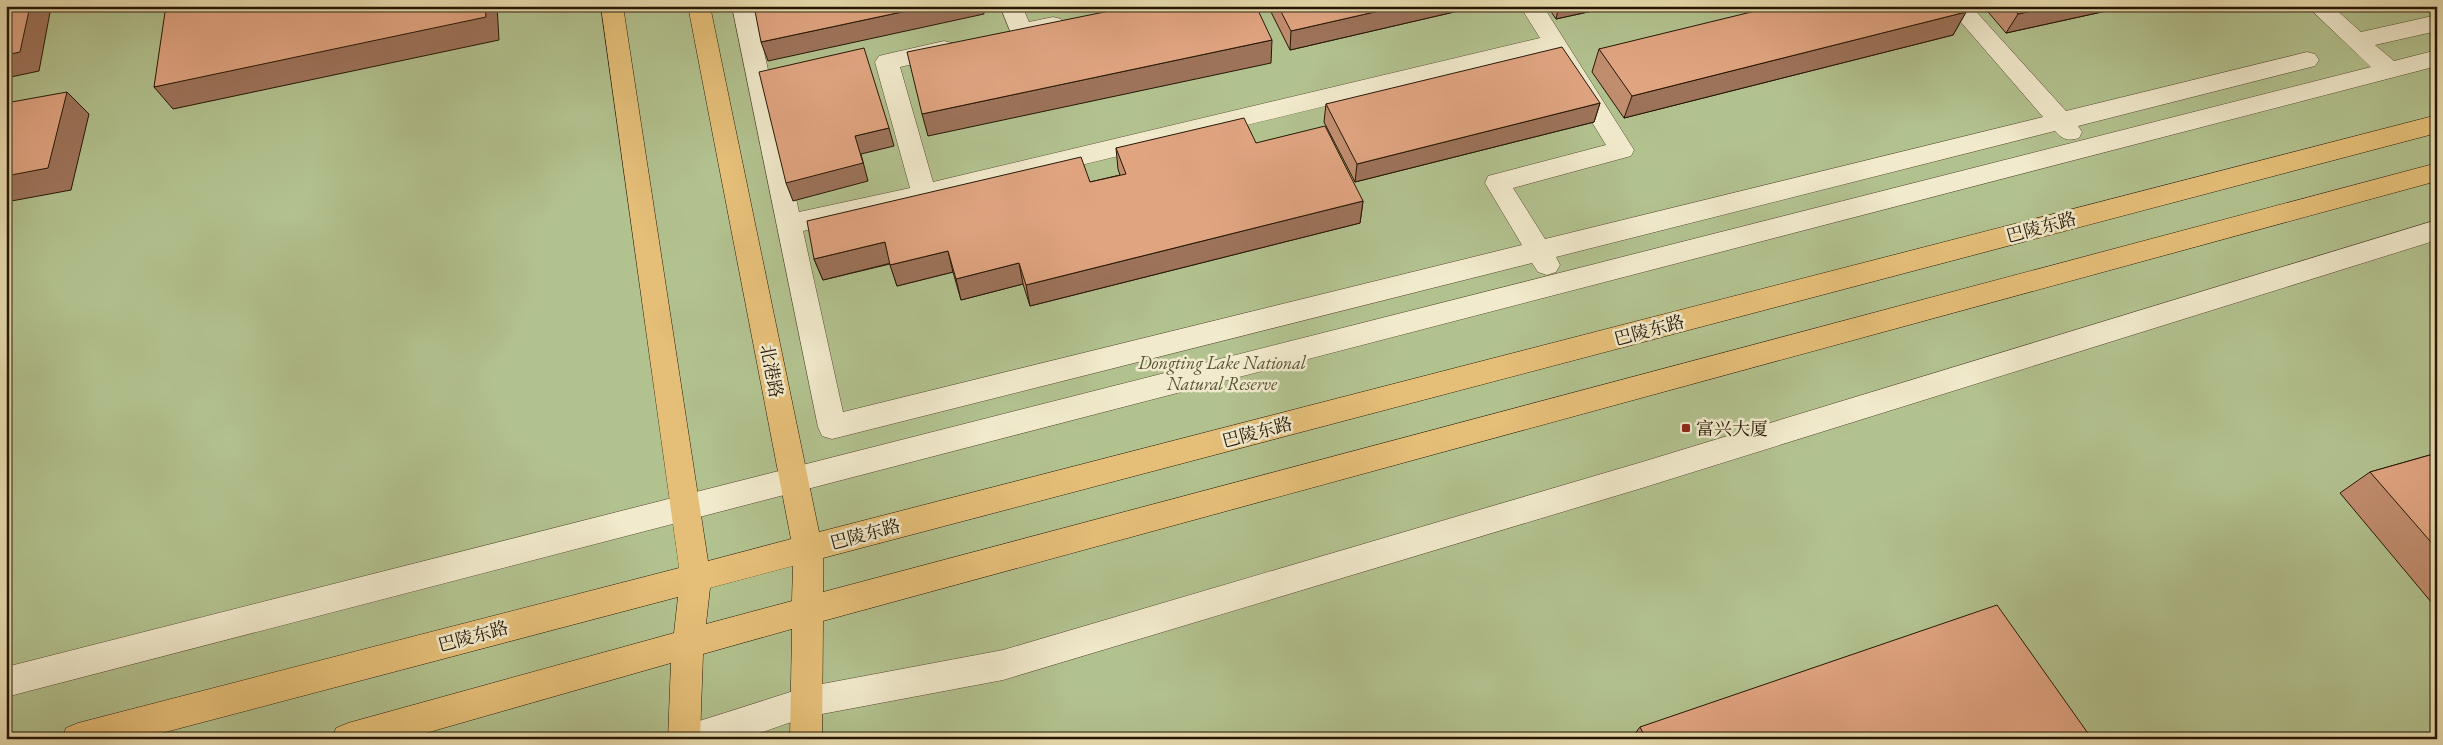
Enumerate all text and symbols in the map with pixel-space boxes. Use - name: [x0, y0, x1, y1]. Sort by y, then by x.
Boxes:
- street label: 巴陵东路: [2003, 207, 2079, 247]
- street label: 巴陵东路: [1611, 310, 1687, 350]
- street label: 北港路: [756, 342, 788, 400]
- park label: Dongting Lake National Natural Reserve: [1137, 351, 1307, 395]
- street label: 巴陵东路: [1219, 412, 1295, 452]
- place label: 富兴大厦: [1696, 417, 1768, 440]
- marker: 富兴大厦: [1680, 422, 1692, 434]
- street label: 巴陵东路: [827, 514, 903, 554]
- street label: 巴陵东路: [435, 616, 511, 656]

